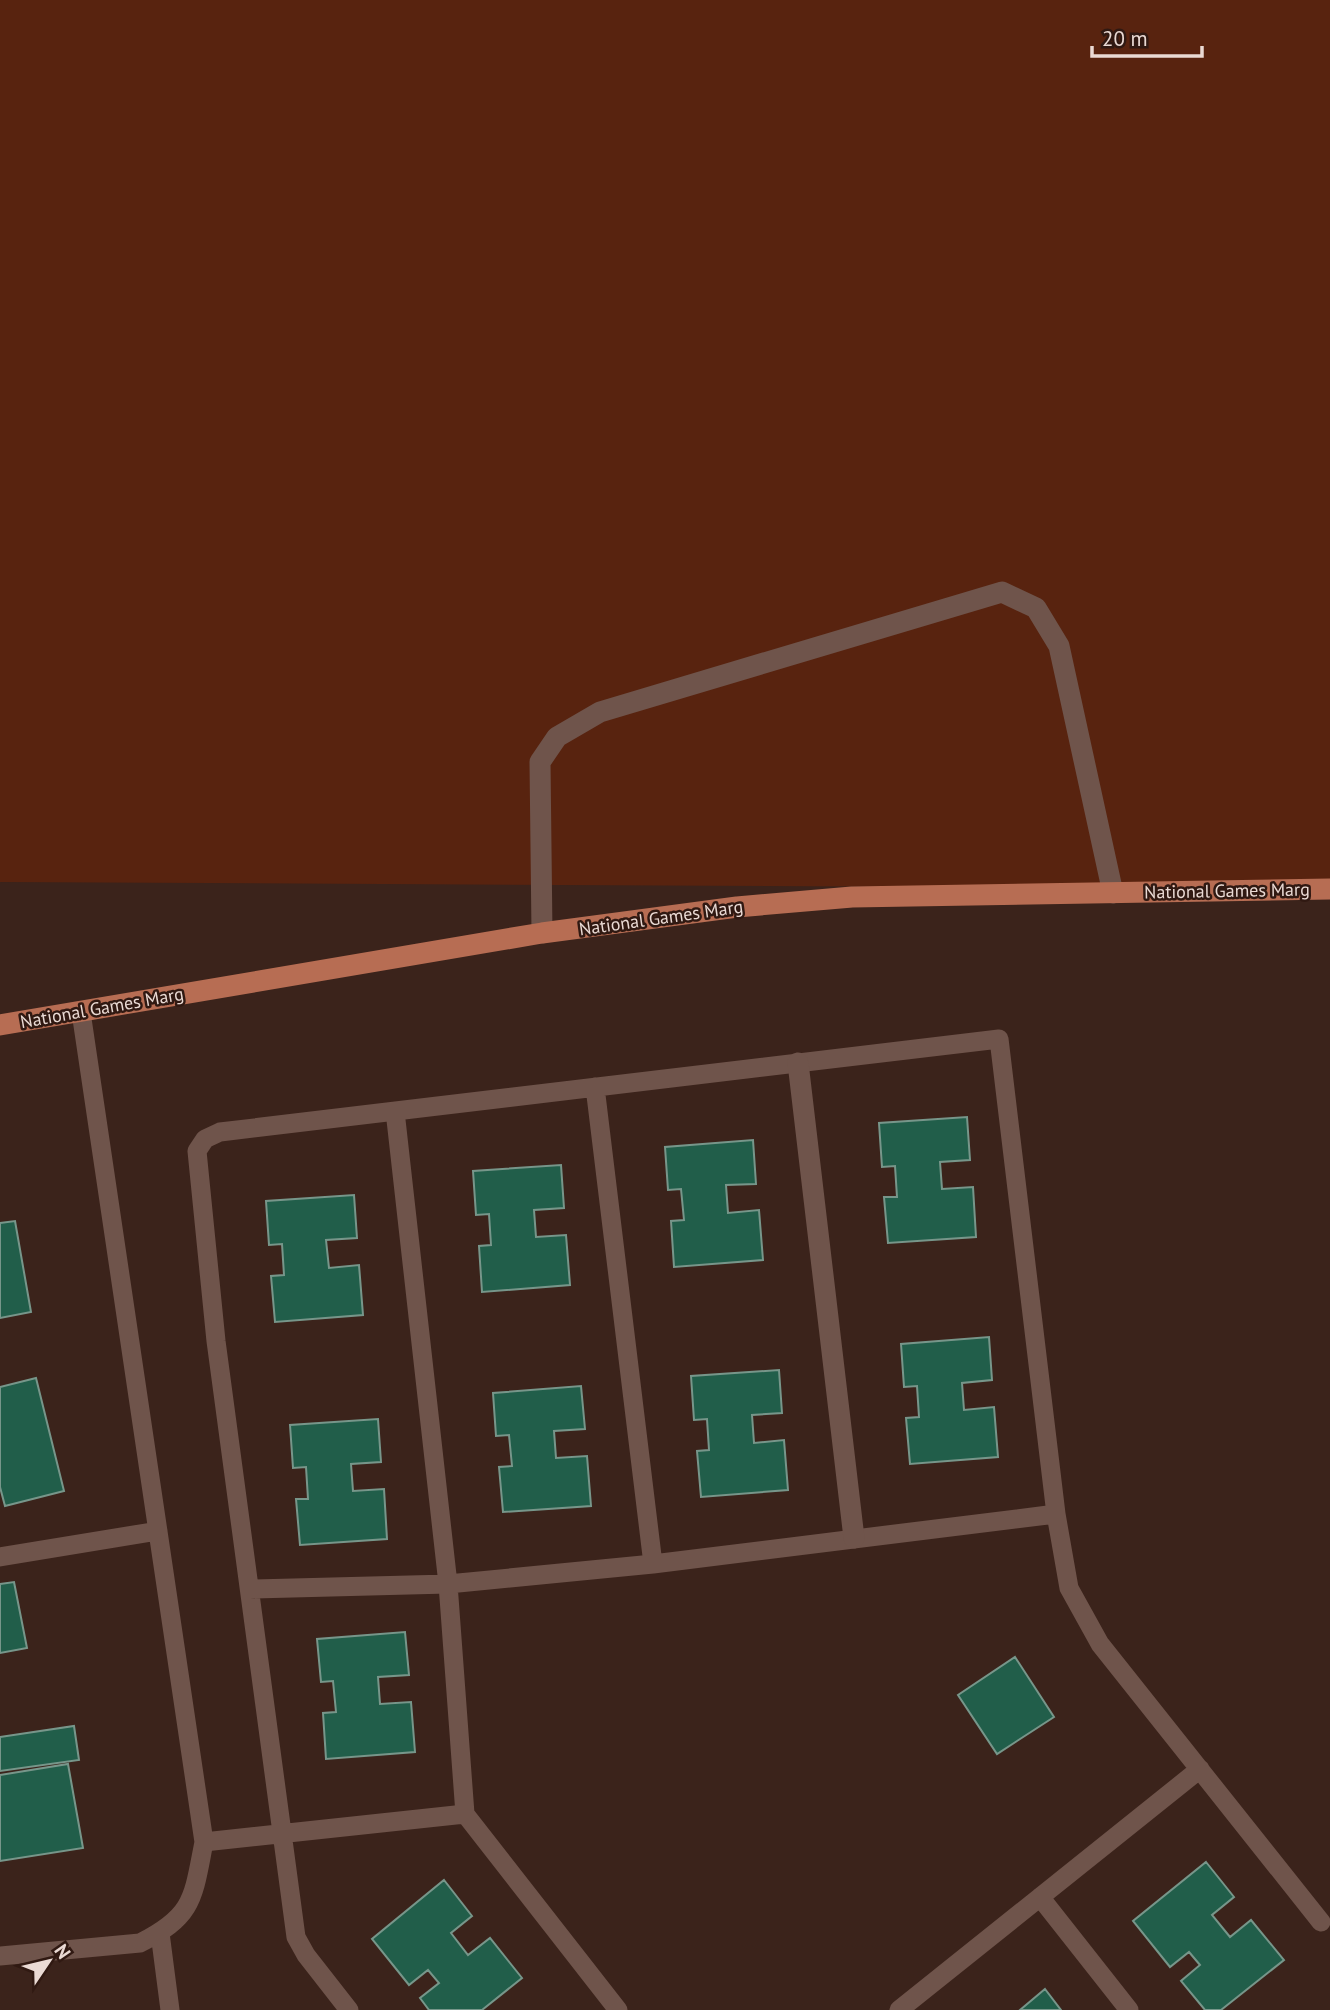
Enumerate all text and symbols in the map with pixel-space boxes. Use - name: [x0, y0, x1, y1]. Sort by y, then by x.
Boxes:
- scale bar: [1092, 14, 1202, 58]
- text: 20 m: [1102, 25, 1148, 52]
- street label: National Games Marg: [1144, 878, 1310, 903]
- street label: National Games Marg: [577, 895, 744, 940]
- street label: National Games Marg: [18, 982, 185, 1033]
- north arrow: [14, 1926, 84, 1996]
- text: N: [50, 1939, 76, 1963]

